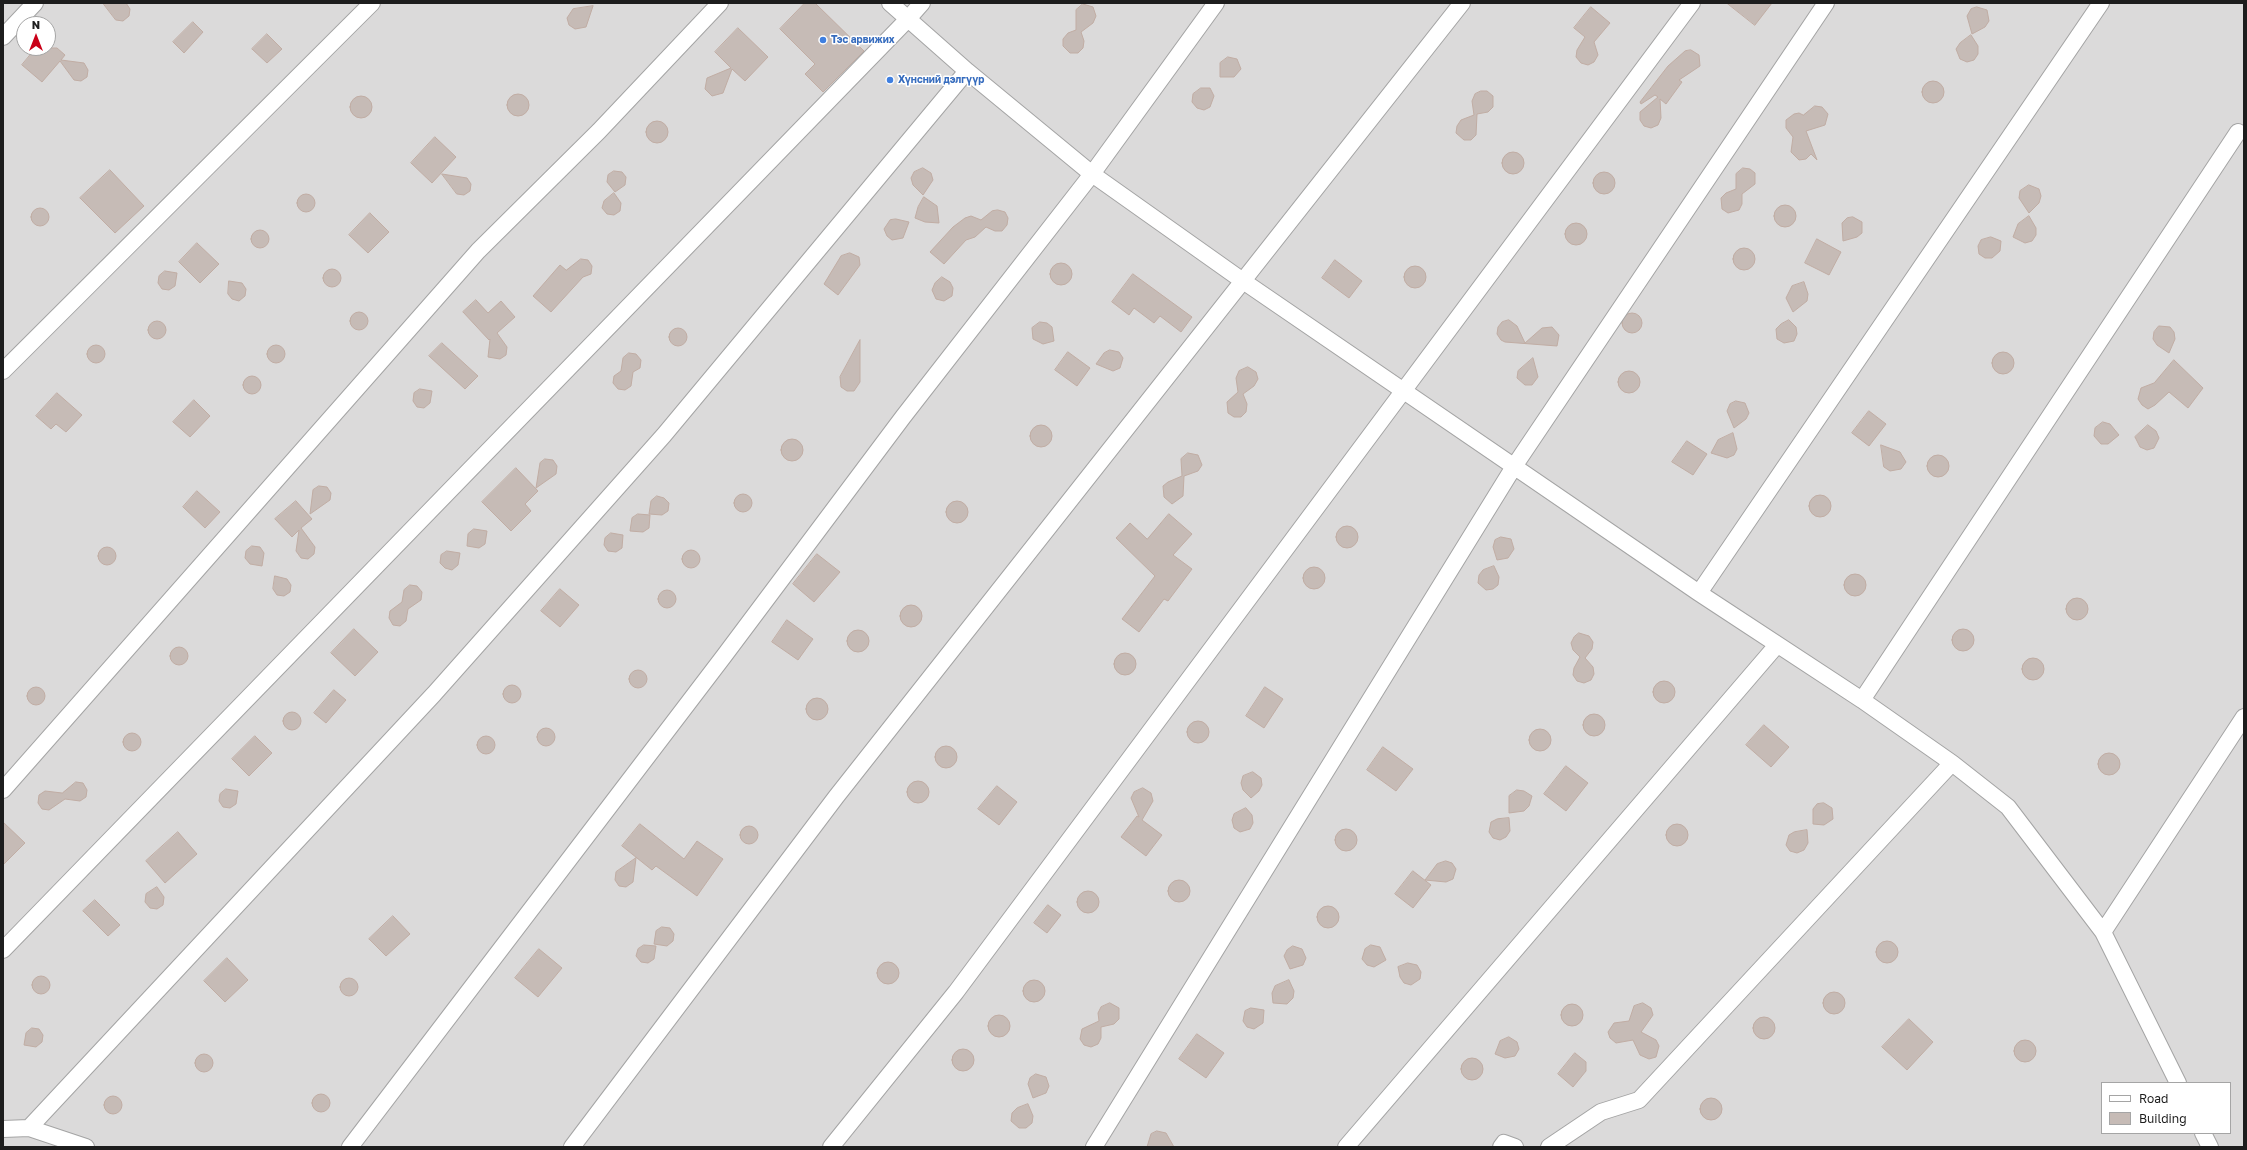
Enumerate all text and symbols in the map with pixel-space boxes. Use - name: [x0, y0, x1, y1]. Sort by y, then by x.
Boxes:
- north arrow: [16, 16, 56, 56]
- text: N: [32, 18, 40, 31]
- place label: Тэс арвижих: [831, 34, 895, 46]
- marker: Тэс арвижих: [818, 35, 828, 45]
- place label: Хүнсний дэлгүүр: [898, 74, 984, 86]
- marker: Хүнсний дэлгүүр: [885, 75, 895, 85]
- legend: [2101, 1082, 2231, 1134]
- text: Road: [2139, 1091, 2168, 1106]
- text: Building: [2139, 1111, 2187, 1126]

